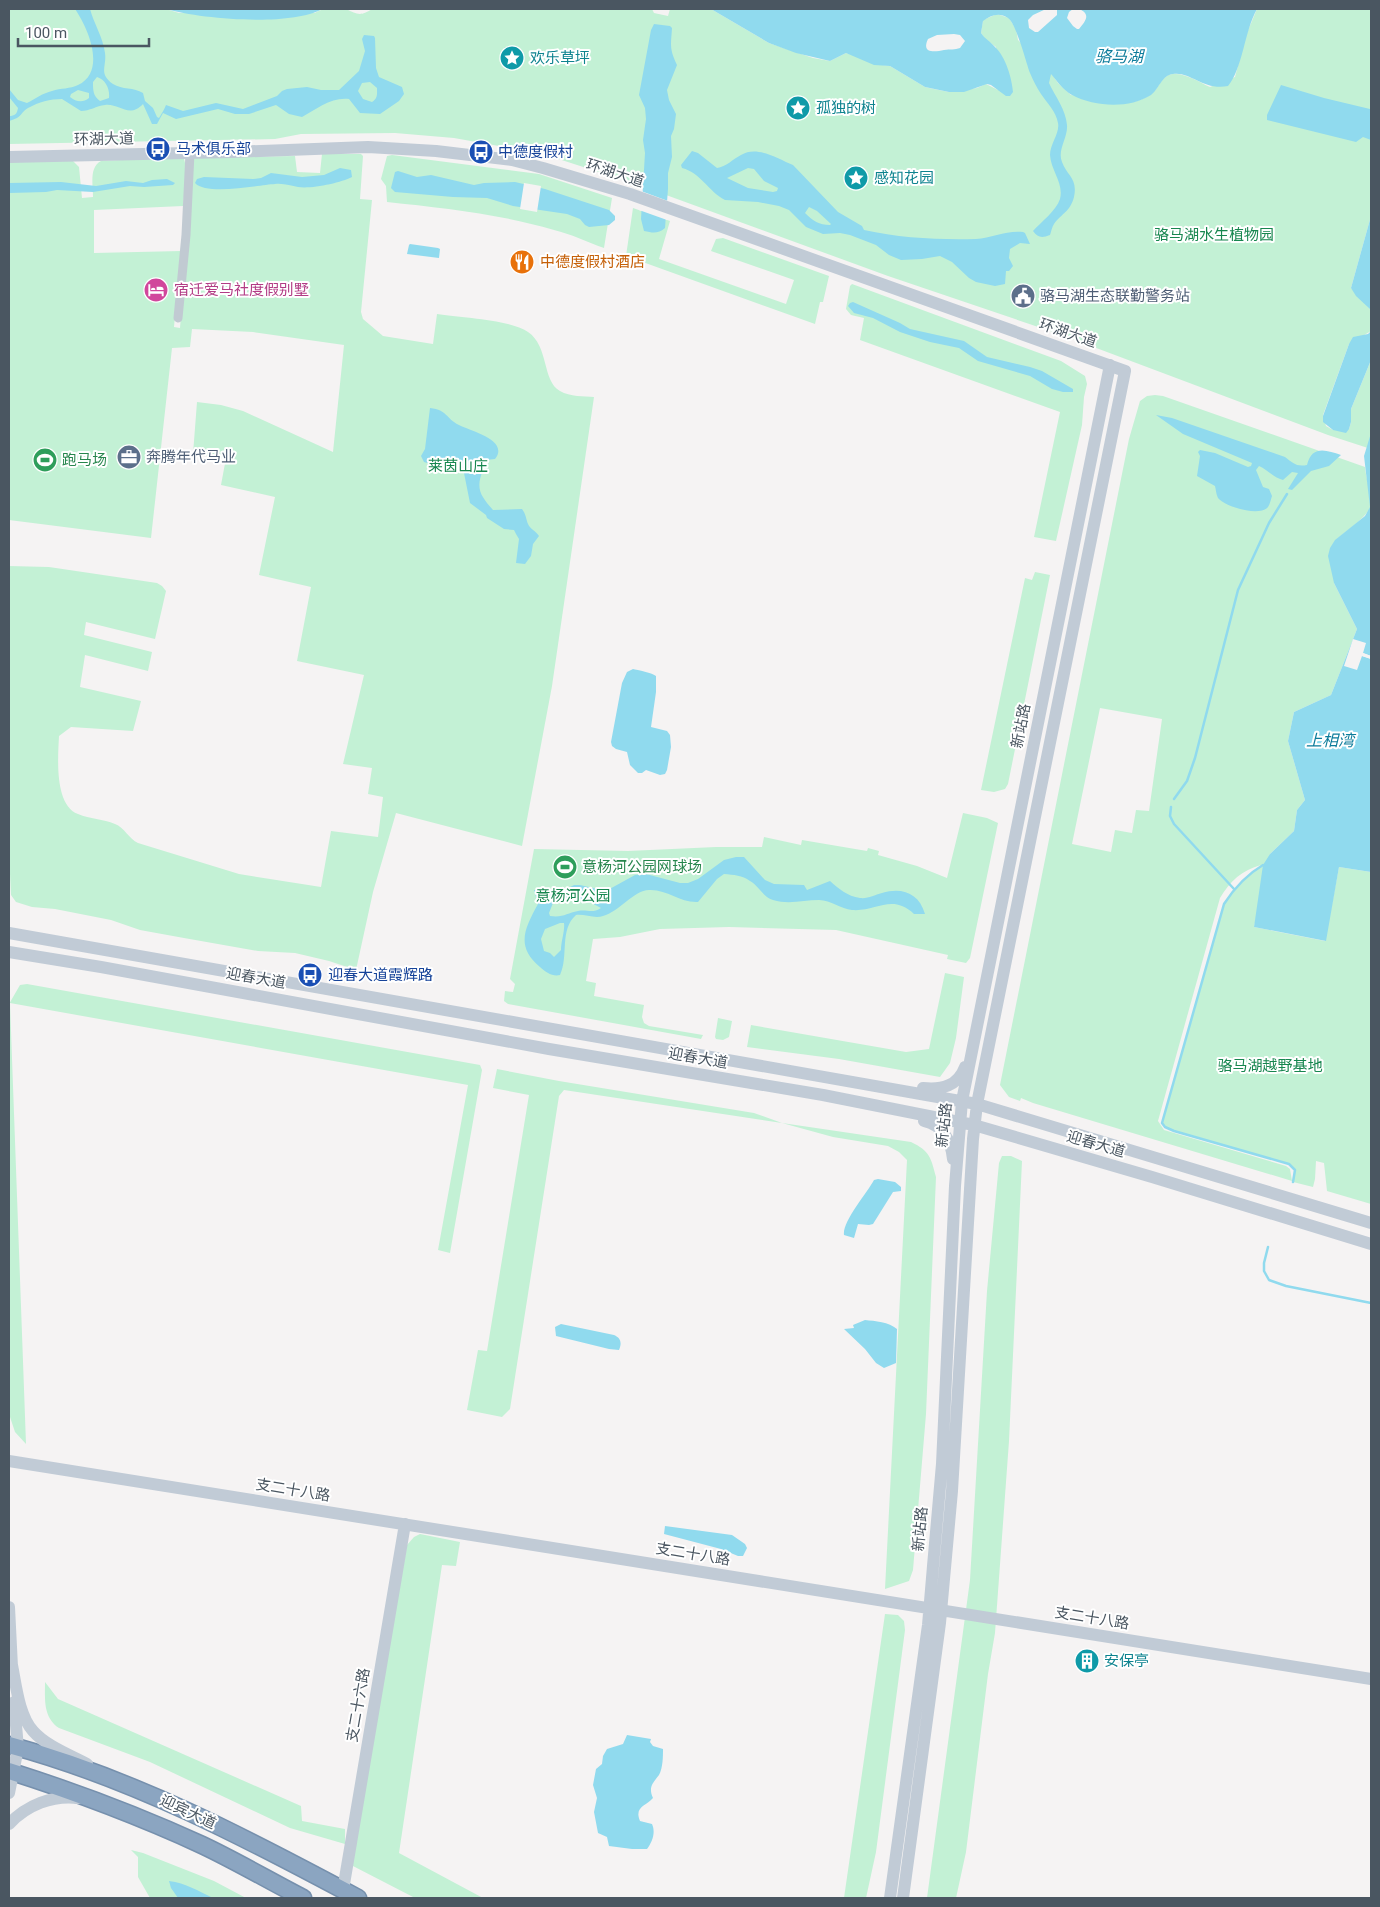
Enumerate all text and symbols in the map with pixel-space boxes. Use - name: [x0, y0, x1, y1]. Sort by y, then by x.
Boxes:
- scale bar: [18, 15, 149, 47]
- text: 100 m: [25, 24, 67, 42]
- place icon: 欢乐草坪: [499, 45, 525, 71]
- water label: 骆马湖: [1095, 47, 1146, 66]
- place label: 欢乐草坪: [530, 49, 590, 67]
- place icon: 孤独的树: [785, 95, 811, 121]
- place label: 孤独的树: [816, 99, 876, 117]
- street label: 环湖大道: [74, 129, 134, 149]
- bus stop icon: 马术俱乐部: [145, 136, 171, 162]
- bus stop icon: 中德度假村: [468, 139, 494, 165]
- place label: 马术俱乐部: [176, 140, 251, 158]
- place label: 中德度假村: [498, 143, 573, 161]
- street label: 环湖大道: [584, 155, 646, 191]
- place icon: 感知花园: [843, 165, 869, 191]
- place label: 感知花园: [874, 169, 934, 187]
- park label: 骆马湖水生植物园: [1154, 226, 1274, 244]
- restaurant icon: 中德度假村酒店: [509, 249, 535, 275]
- place label: 中德度假村酒店: [540, 253, 645, 271]
- hotel icon: 宿迁爱马社度假别墅: [143, 277, 169, 303]
- place label: 宿迁爱马社度假别墅: [174, 281, 309, 299]
- public building icon: 骆马湖生态联勤警务站: [1010, 283, 1036, 309]
- place label: 骆马湖生态联勤警务站: [1040, 287, 1190, 305]
- street label: 环湖大道: [1037, 315, 1099, 351]
- office icon: 奔腾年代马业: [116, 444, 142, 470]
- sports icon: 跑马场: [32, 447, 58, 473]
- place label: 奔腾年代马业: [146, 448, 236, 466]
- place label: 跑马场: [62, 451, 107, 469]
- park label: 莱茵山庄: [428, 457, 488, 475]
- street label: 新站路: [1008, 702, 1034, 750]
- water label: 上相湾: [1306, 731, 1357, 750]
- sports icon: 意杨河公园网球场: [552, 854, 578, 880]
- place label: 意杨河公园网球场: [582, 858, 702, 876]
- park label: 意杨河公园: [535, 887, 611, 905]
- bus stop icon: 迎春大道霞辉路: [297, 962, 323, 988]
- street label: 迎春大道: [225, 964, 287, 992]
- place label: 迎春大道霞辉路: [328, 966, 433, 984]
- street label: 迎春大道: [667, 1044, 729, 1072]
- park label: 骆马湖越野基地: [1217, 1057, 1323, 1075]
- street label: 新站路: [933, 1102, 955, 1148]
- street label: 迎春大道: [1065, 1127, 1127, 1161]
- street label: 支二十八路: [255, 1475, 331, 1505]
- street label: 新站路: [909, 1506, 931, 1552]
- street label: 支二十八路: [655, 1539, 731, 1569]
- street label: 支二十八路: [1054, 1603, 1130, 1633]
- building icon: 安保亭: [1074, 1648, 1100, 1674]
- place label: 安保亭: [1104, 1652, 1149, 1670]
- street label: 支二十六路: [343, 1666, 373, 1744]
- street label: 迎宾大道: [157, 1791, 219, 1833]

